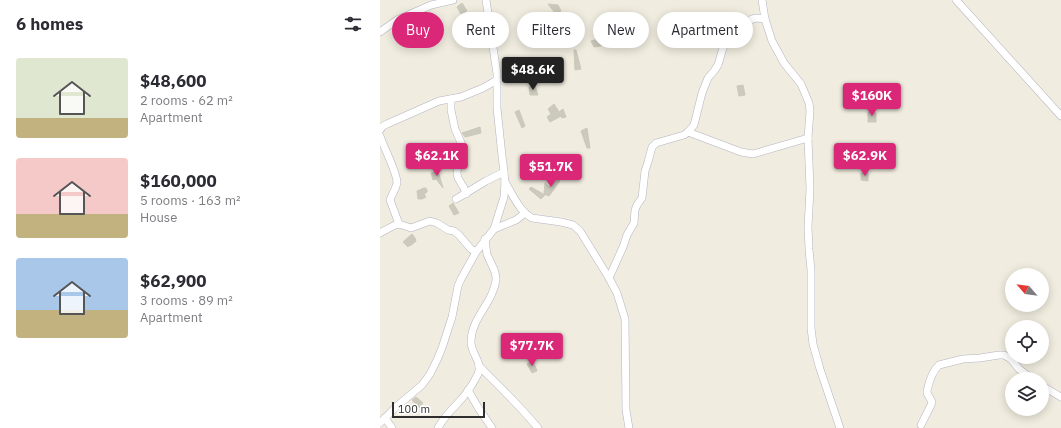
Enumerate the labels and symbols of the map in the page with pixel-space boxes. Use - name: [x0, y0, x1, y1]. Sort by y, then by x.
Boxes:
- pin: $48.6K: [500, 57, 566, 91]
- pin: $160K: [844, 83, 900, 117]
- pin: $62.1K: [404, 143, 470, 177]
- pin: $62.9K: [832, 143, 898, 177]
- pin: $51.7K: [518, 154, 584, 188]
- north arrow: [1005, 268, 1049, 312]
- pin: $77.7K: [499, 333, 565, 367]
- scale bar: [392, 400, 485, 419]

